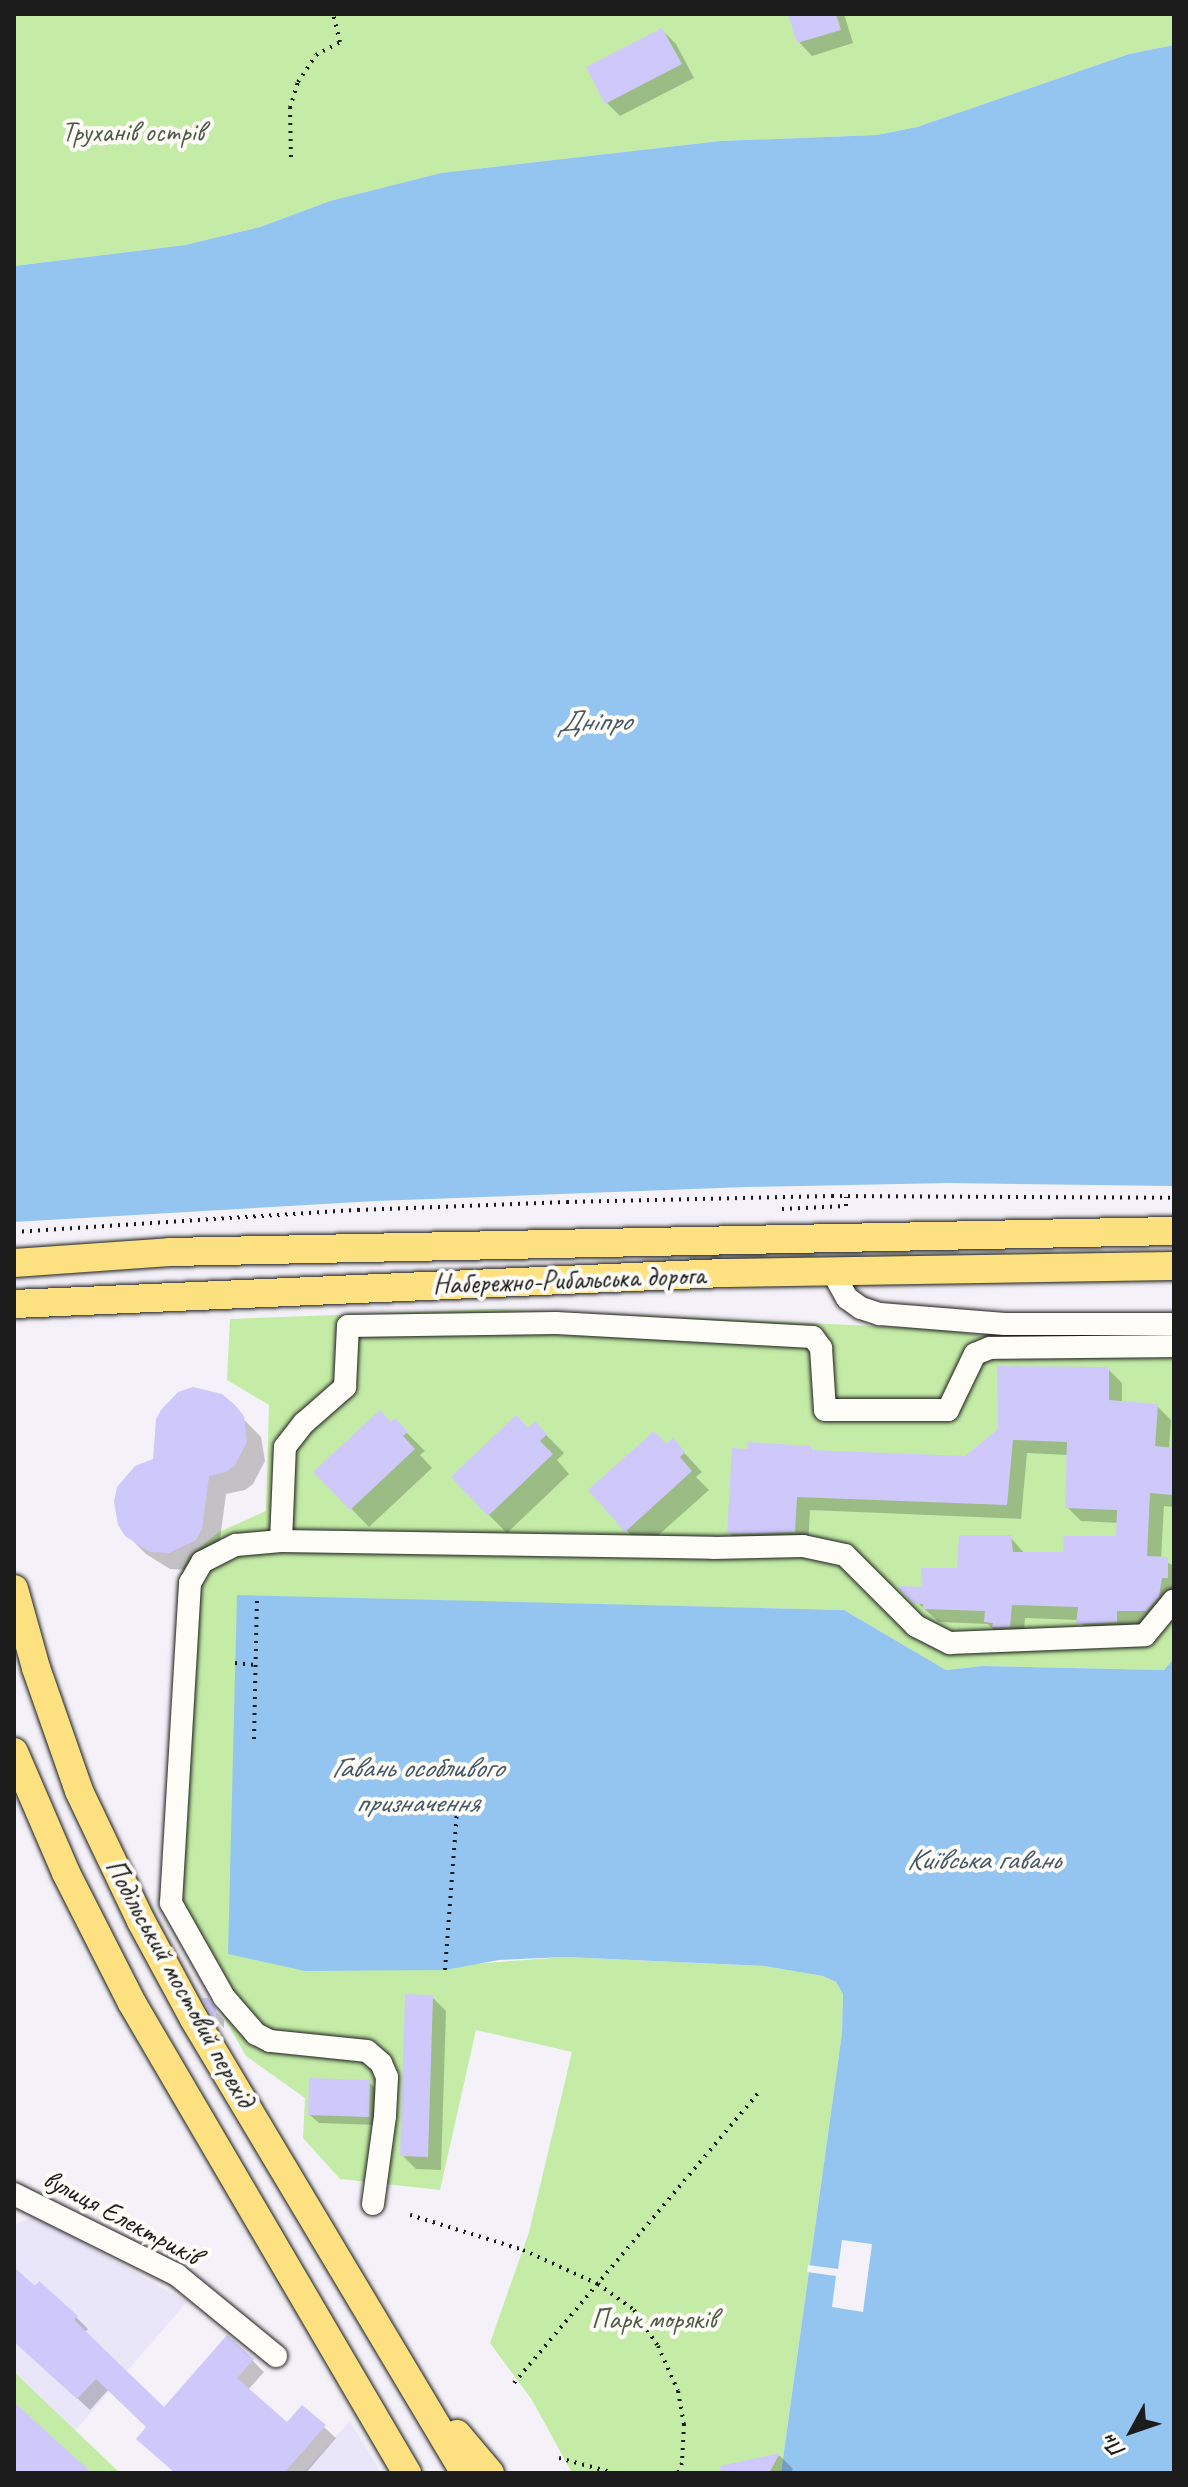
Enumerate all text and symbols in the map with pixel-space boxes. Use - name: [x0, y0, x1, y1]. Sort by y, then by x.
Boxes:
- park label: Труханів острів: [61, 115, 205, 149]
- water label: Дніпро: [557, 702, 631, 740]
- street label: Набережно-Рибальська дорога: [432, 1258, 706, 1302]
- water label: Гавань особливого призначення: [333, 1749, 501, 1820]
- water label: Київська гавань: [906, 1841, 1060, 1877]
- street label: Подільський мостовий перехід: [98, 1853, 262, 2113]
- street label: вулиця Електриків: [38, 2162, 206, 2272]
- park label: Парк моряків: [592, 2302, 716, 2336]
- north arrow: [1092, 2391, 1172, 2471]
- text: Пн: [1095, 2429, 1132, 2464]

